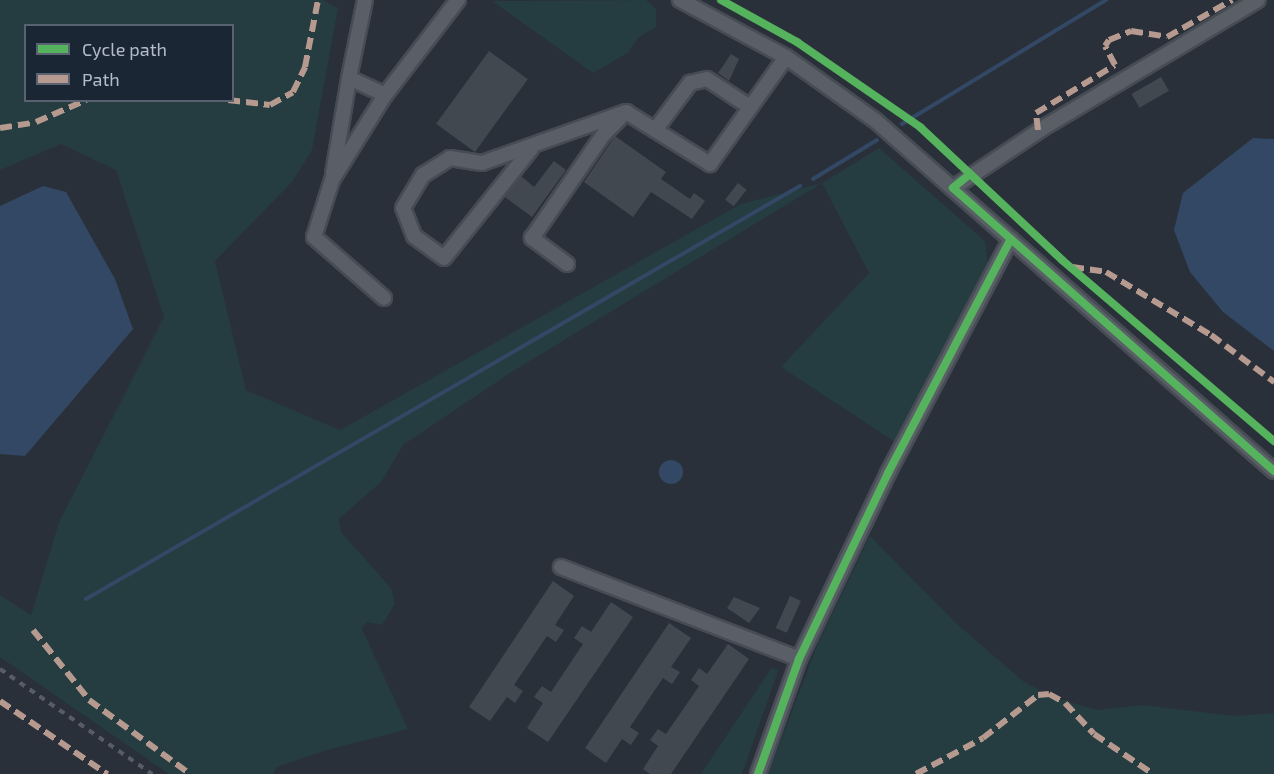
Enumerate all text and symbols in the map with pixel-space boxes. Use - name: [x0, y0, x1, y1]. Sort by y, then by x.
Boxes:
- legend: [24, 24, 234, 102]
- text: Cycle path: [82, 38, 167, 60]
- text: Path: [82, 68, 120, 90]

